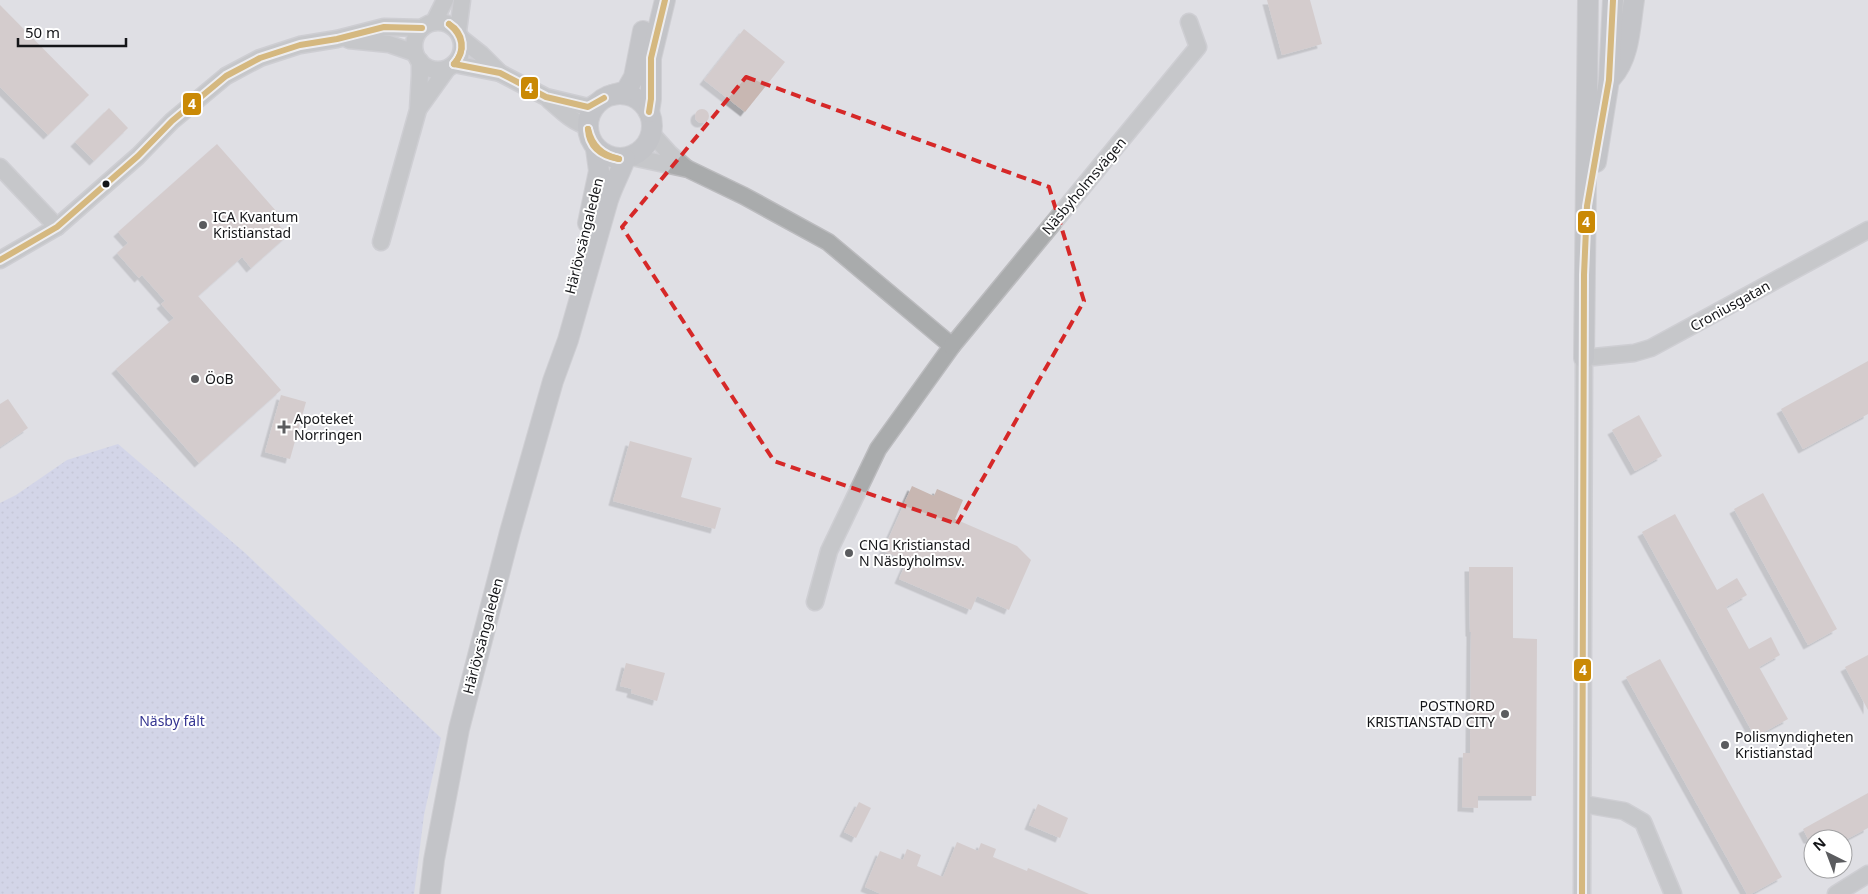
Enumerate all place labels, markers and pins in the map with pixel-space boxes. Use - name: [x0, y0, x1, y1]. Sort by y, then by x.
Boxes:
- unlabelled marker: [101, 179, 111, 189]
- place label: ICA Kvantum Kristianstad: [213, 207, 298, 242]
- marker: ICA Kvantum Kristianstad: [197, 219, 209, 231]
- place label: ÖoB: [205, 369, 234, 388]
- marker: ÖoB: [189, 373, 201, 385]
- place label: Apoteket Norringen: [294, 409, 362, 444]
- marker: Apoteket Norringen: [278, 421, 290, 433]
- place label: CNG Kristianstad N Näsbyholmsv.: [859, 535, 970, 570]
- marker: CNG Kristianstad N Näsbyholmsv.: [843, 547, 855, 559]
- place label: POSTNORD KRISTIANSTAD CITY: [1366, 696, 1495, 731]
- marker: POSTNORD KRISTIANSTAD CITY: [1499, 708, 1511, 720]
- place label: Polismyndigheten Kristianstad: [1735, 727, 1854, 762]
- marker: Polismyndigheten Kristianstad: [1719, 739, 1731, 751]

